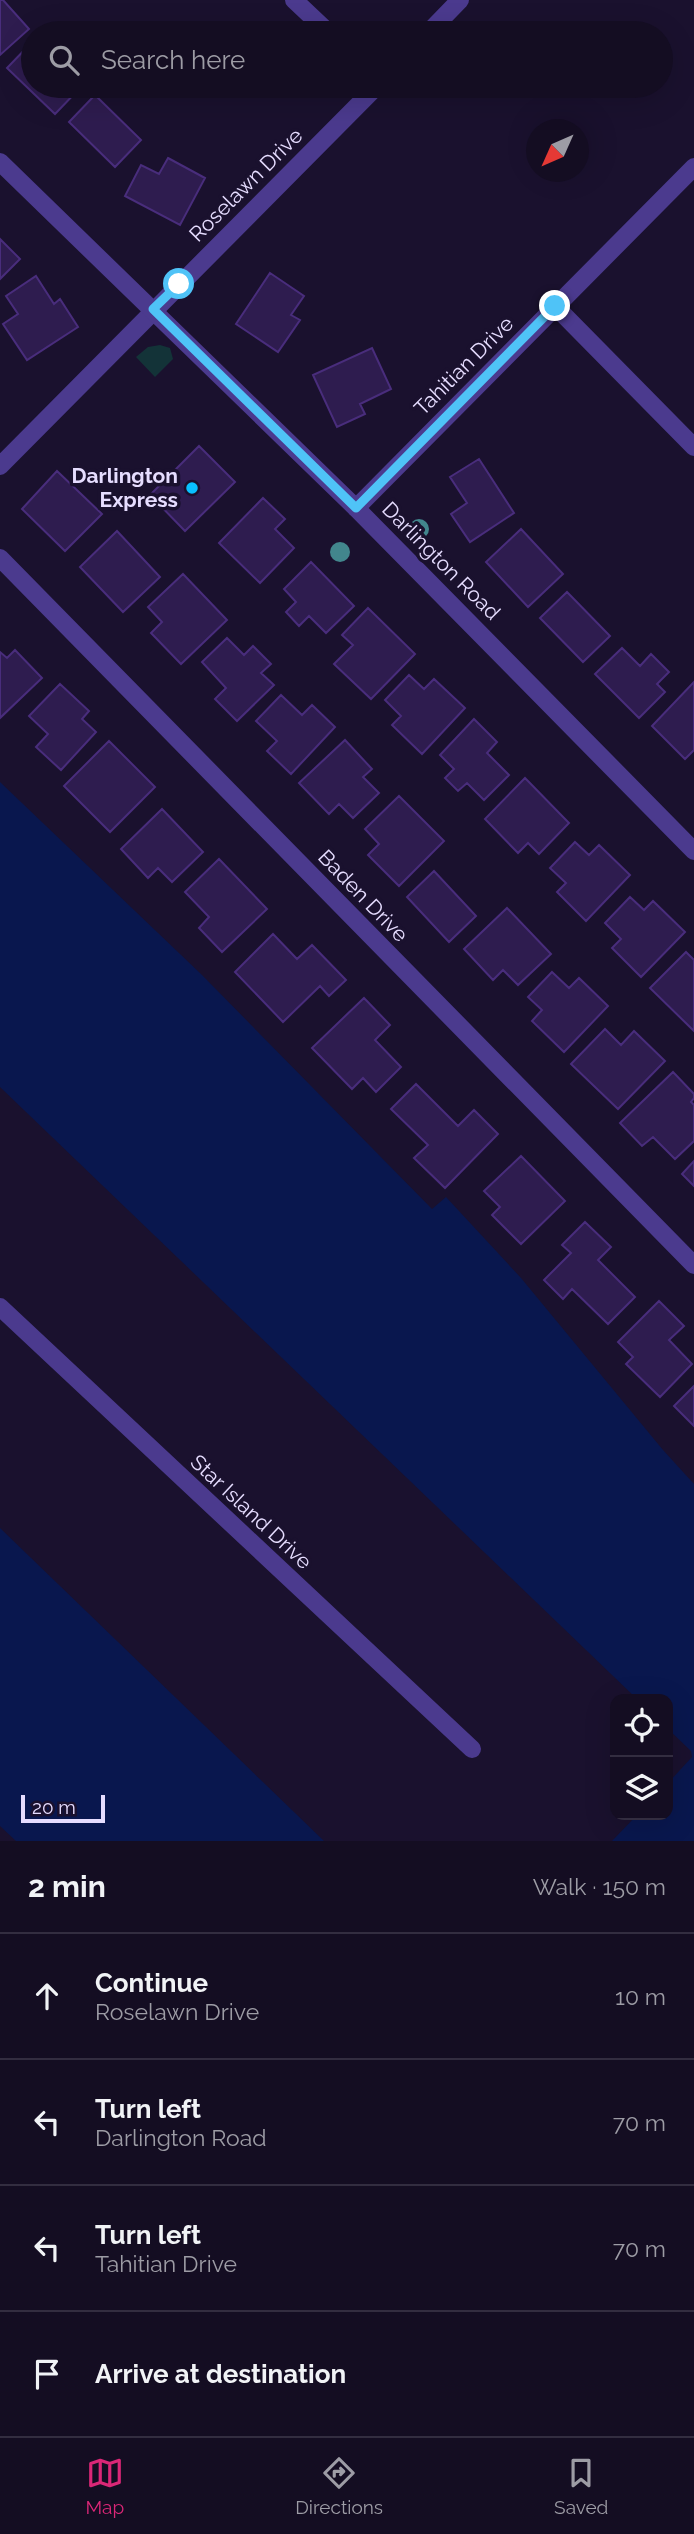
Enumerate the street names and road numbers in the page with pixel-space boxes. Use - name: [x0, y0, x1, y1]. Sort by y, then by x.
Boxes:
- street label: Roselawn Drive: [184, 123, 307, 246]
- street label: Tahitian Drive: [409, 311, 518, 420]
- street label: Darlington Road: [377, 496, 506, 625]
- street label: Baden Drive: [313, 844, 414, 947]
- street label: Star Island Drive: [186, 1449, 317, 1574]

